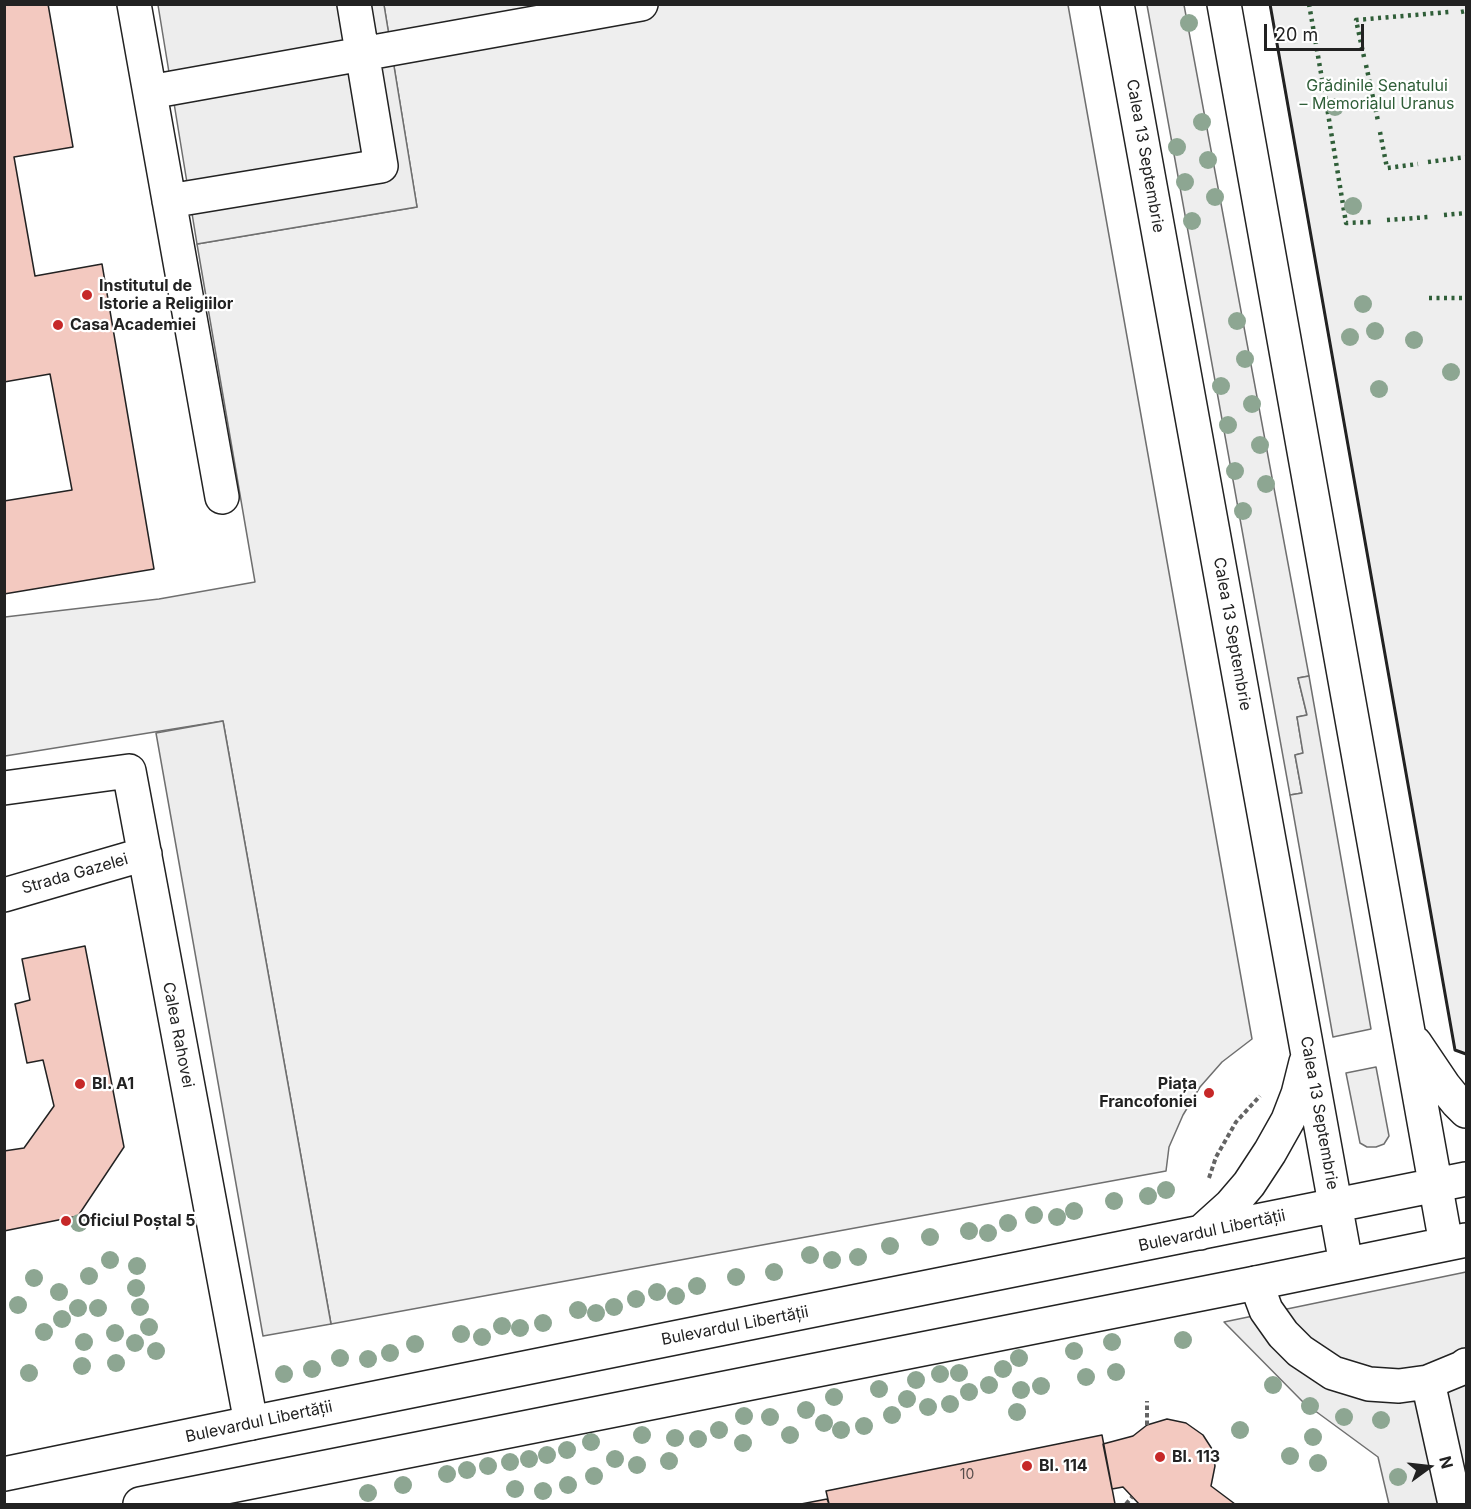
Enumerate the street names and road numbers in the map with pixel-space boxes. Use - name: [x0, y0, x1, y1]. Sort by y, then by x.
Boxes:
- street label: Calea 13 Septembrie: [1122, 78, 1168, 234]
- street label: Calea 13 Septembrie: [1209, 556, 1255, 712]
- street label: Strada Gazelei: [20, 850, 130, 898]
- street label: Calea Rahovei: [158, 980, 198, 1090]
- street label: Calea 13 Septembrie: [1296, 1035, 1342, 1191]
- street label: Bulevardul Libertății: [1137, 1206, 1287, 1256]
- street label: Bulevardul Libertății: [660, 1302, 810, 1350]
- street label: Bulevardul Libertății: [184, 1397, 334, 1447]

